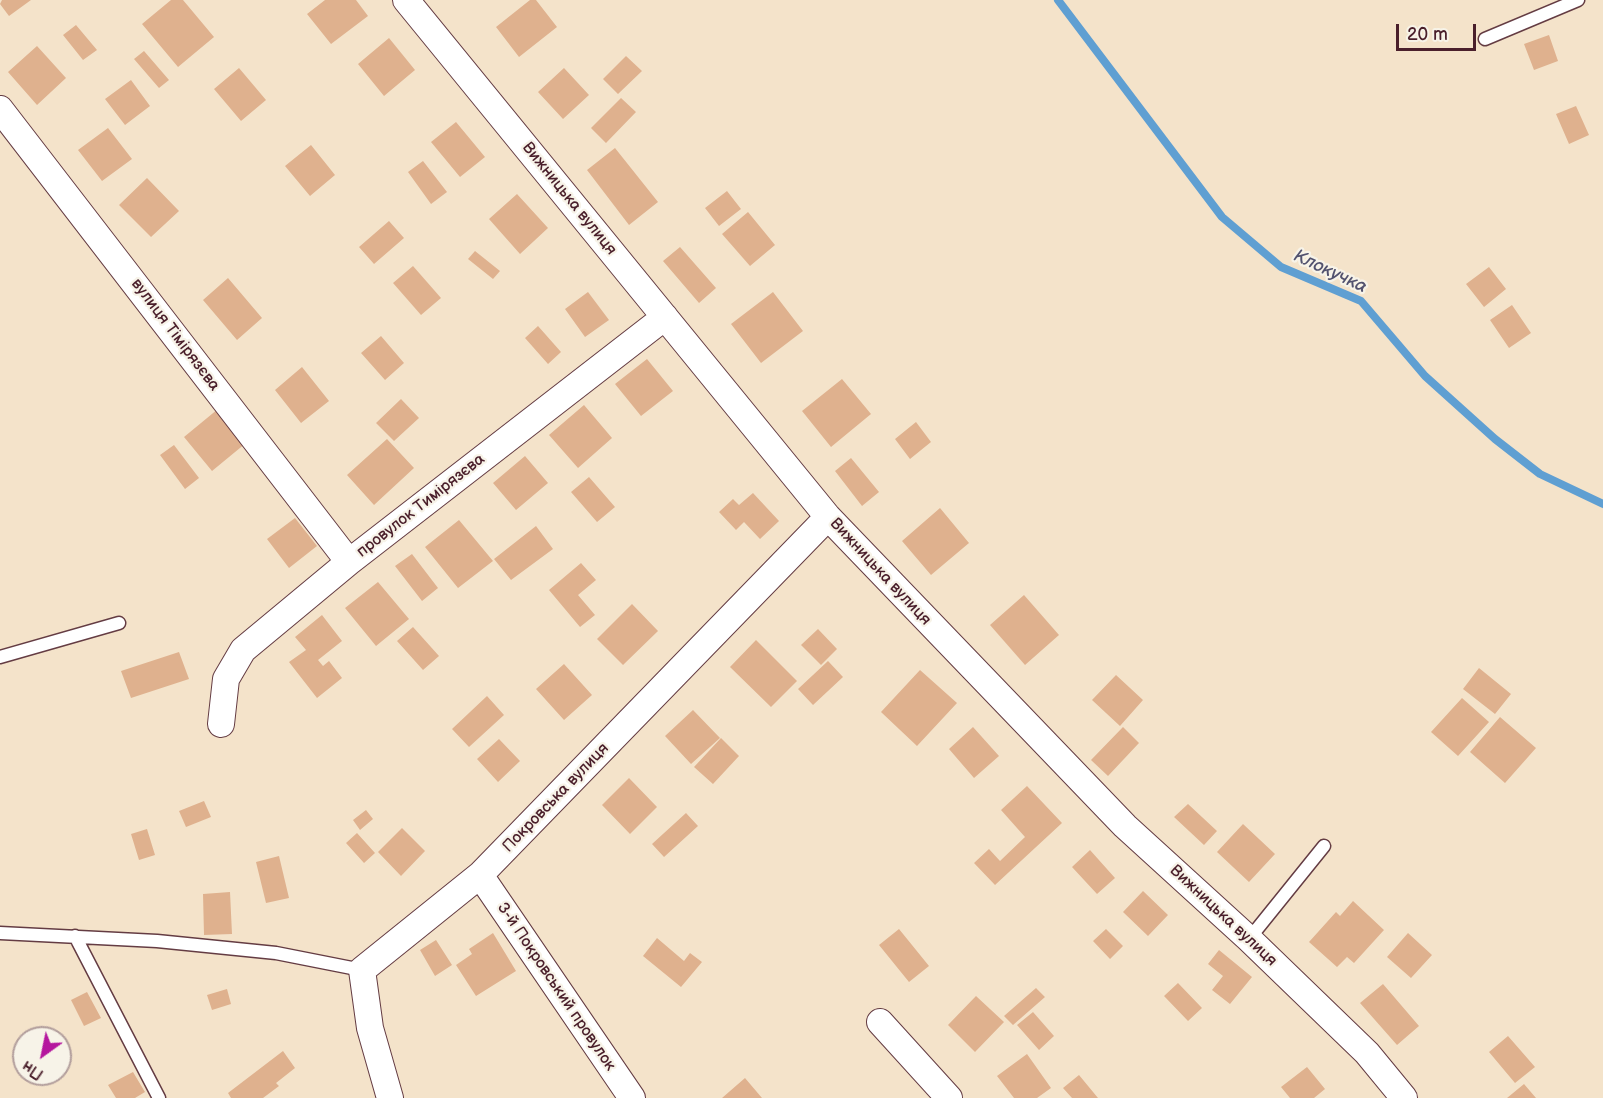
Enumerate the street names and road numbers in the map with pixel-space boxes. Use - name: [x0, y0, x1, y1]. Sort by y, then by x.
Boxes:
- street label: Вижницька вулиця: [518, 139, 620, 259]
- street label: вулиця Тімірязєва: [126, 275, 224, 395]
- street label: провулок Тимірязєва: [353, 450, 489, 562]
- street label: Вижницька вулиця: [825, 514, 935, 630]
- street label: Покровська вулиця: [499, 739, 613, 857]
- street label: Вижницька вулиця: [1165, 861, 1281, 971]
- street label: 3-й Покровський провулок: [492, 899, 620, 1075]

